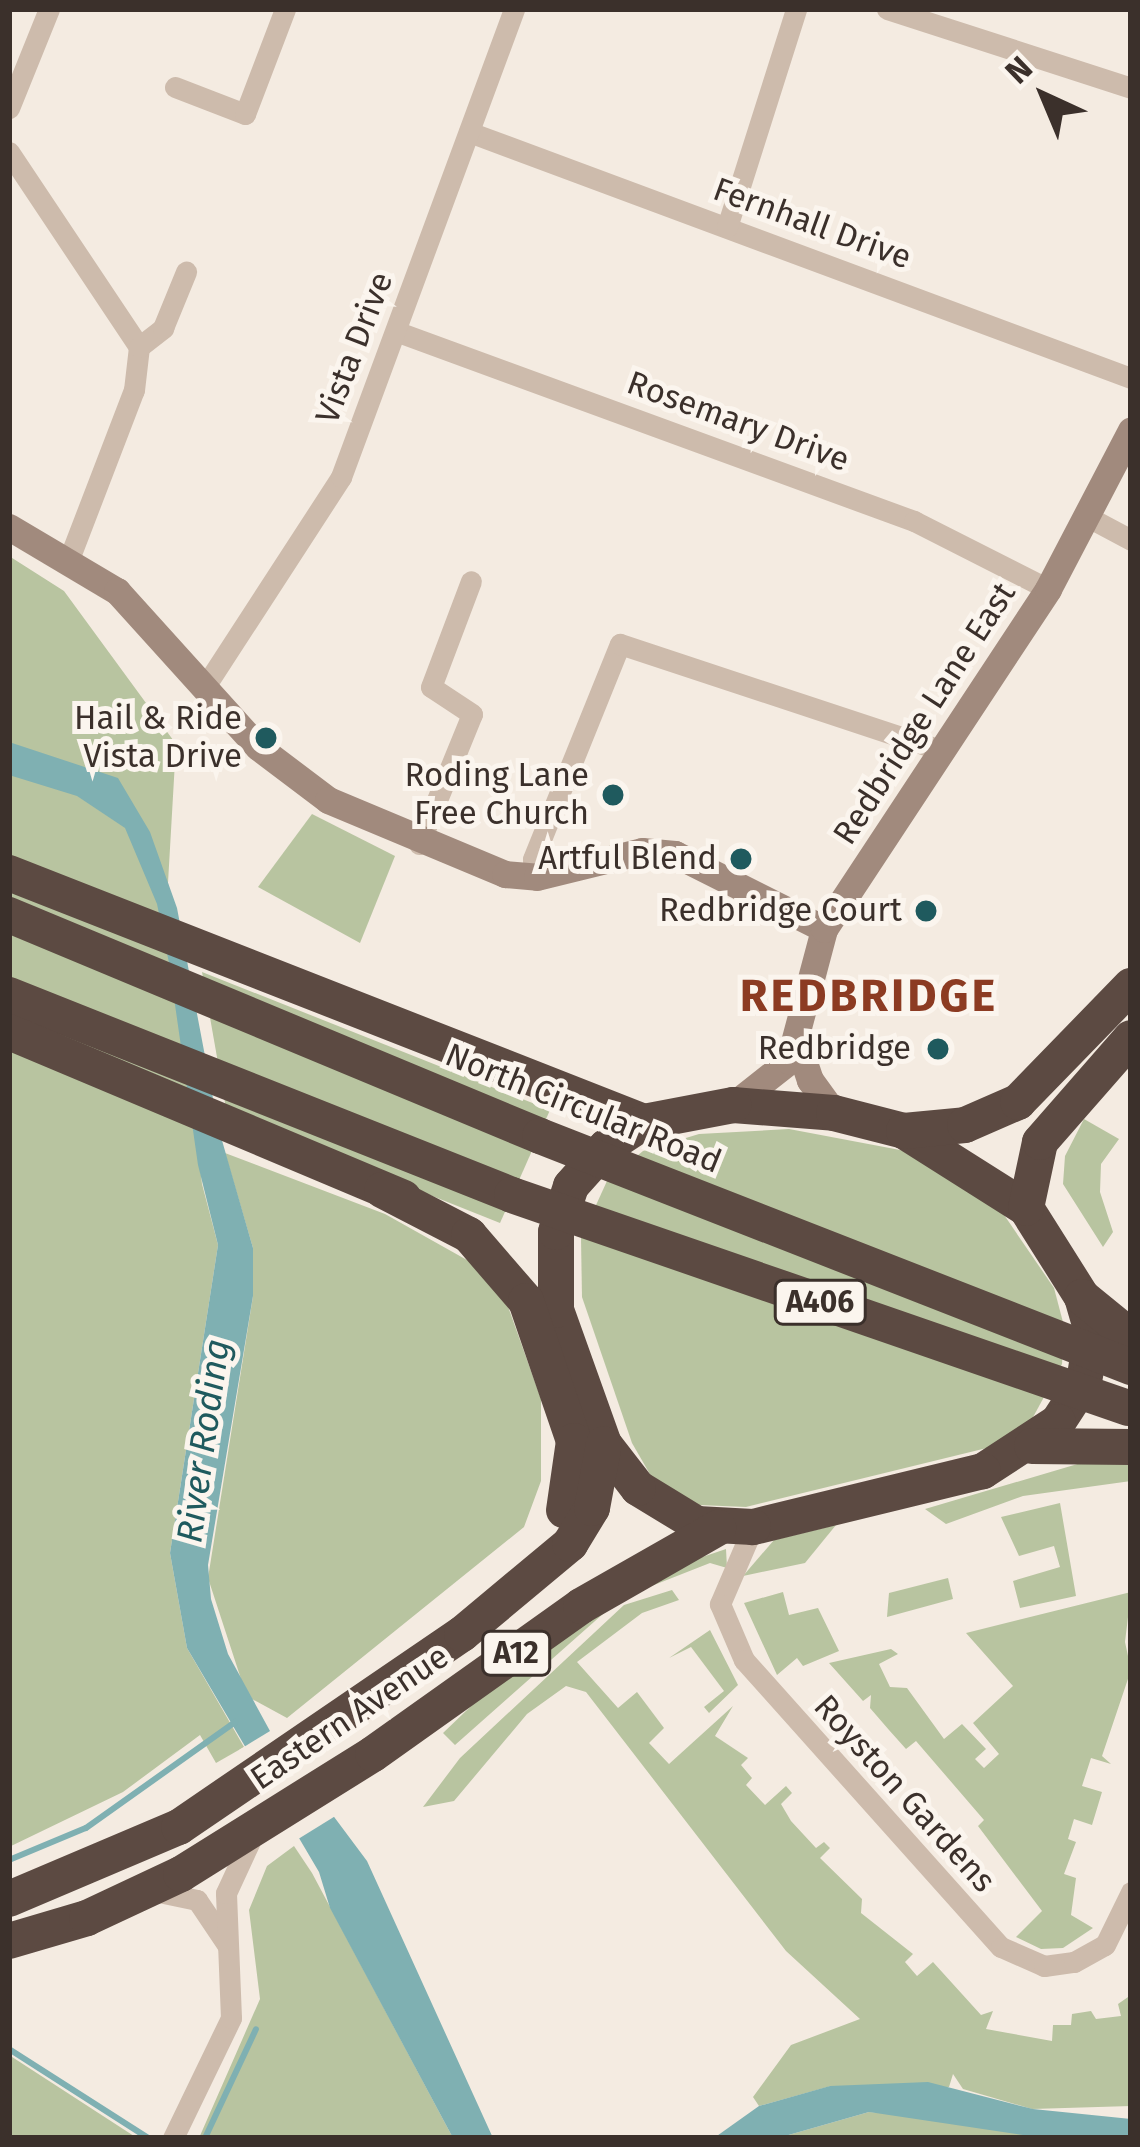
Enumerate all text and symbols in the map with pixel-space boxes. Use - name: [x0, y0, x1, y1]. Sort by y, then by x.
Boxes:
- north arrow: [984, 36, 1104, 156]
- text: N: [997, 48, 1041, 92]
- street label: Fernhall Drive: [708, 170, 916, 278]
- street label: Vista Drive: [308, 267, 402, 429]
- street label: Rosemary Drive: [622, 363, 854, 481]
- street label: Redbridge Lane East: [826, 576, 1024, 852]
- place label: Hail & Ride Vista Drive: [74, 699, 242, 777]
- marker: Hail & Ride Vista Drive: [253, 725, 279, 751]
- place label: Roding Lane Free Church: [405, 756, 589, 834]
- marker: Roding Lane Free Church: [600, 782, 626, 808]
- place label: Artful Blend: [538, 839, 717, 879]
- marker: Artful Blend: [728, 846, 754, 872]
- place label: Redbridge Court: [659, 891, 902, 931]
- marker: Redbridge Court: [913, 898, 939, 924]
- district label: REDBRIDGE: [740, 970, 998, 1024]
- place label: Redbridge: [758, 1029, 911, 1069]
- marker: Redbridge: [922, 1033, 954, 1065]
- street label: North Circular Road: [439, 1036, 727, 1182]
- road number: A406: [772, 1278, 868, 1326]
- water label: River Roding: [168, 1336, 240, 1546]
- road number: A12: [480, 1629, 552, 1677]
- street label: Eastern Avenue: [244, 1637, 456, 1799]
- street label: Royston Gardens: [805, 1687, 1003, 1901]

